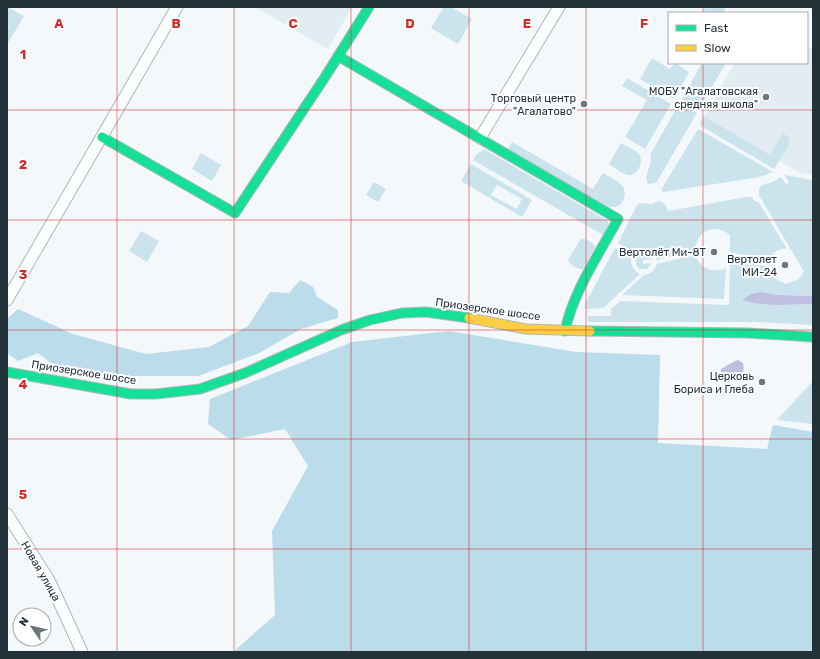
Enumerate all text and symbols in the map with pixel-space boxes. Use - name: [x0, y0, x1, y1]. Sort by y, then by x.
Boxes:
- legend: [668, 12, 808, 64]
- text: A: [54, 16, 64, 31]
- text: B: [171, 16, 181, 31]
- text: C: [288, 16, 298, 31]
- text: D: [405, 16, 415, 31]
- text: E: [523, 16, 531, 31]
- text: F: [640, 16, 648, 31]
- text: Fast: [704, 21, 728, 35]
- text: Slow: [704, 41, 731, 55]
- text: 1: [20, 47, 26, 62]
- place label: МОБУ "Агалатовская средняя школа": [649, 85, 758, 111]
- place label: Торговый центр "Агалатово": [491, 92, 576, 118]
- marker: МОБУ "Агалатовская средняя школа": [761, 92, 771, 102]
- marker: Торговый центр "Агалатово": [579, 99, 589, 109]
- text: 2: [19, 157, 27, 172]
- place label: Вертолёт Ми-8Т: [619, 246, 707, 259]
- marker: Вертолёт Ми-8Т: [709, 247, 719, 257]
- place label: Вертолет МИ-24: [727, 253, 777, 279]
- marker: Вертолет МИ-24: [780, 260, 790, 270]
- text: 3: [19, 267, 28, 282]
- street label: Приозерское шоссе: [435, 296, 541, 323]
- street label: Приозерское шоссе: [31, 358, 137, 387]
- place label: Церковь Бориса и Глеба: [674, 370, 754, 396]
- text: 4: [19, 377, 28, 392]
- marker: Церковь Бориса и Глеба: [757, 377, 767, 387]
- text: 5: [19, 487, 27, 502]
- street label: Новая улица: [18, 539, 63, 603]
- north arrow: [12, 607, 52, 647]
- text: N: [17, 615, 32, 629]

